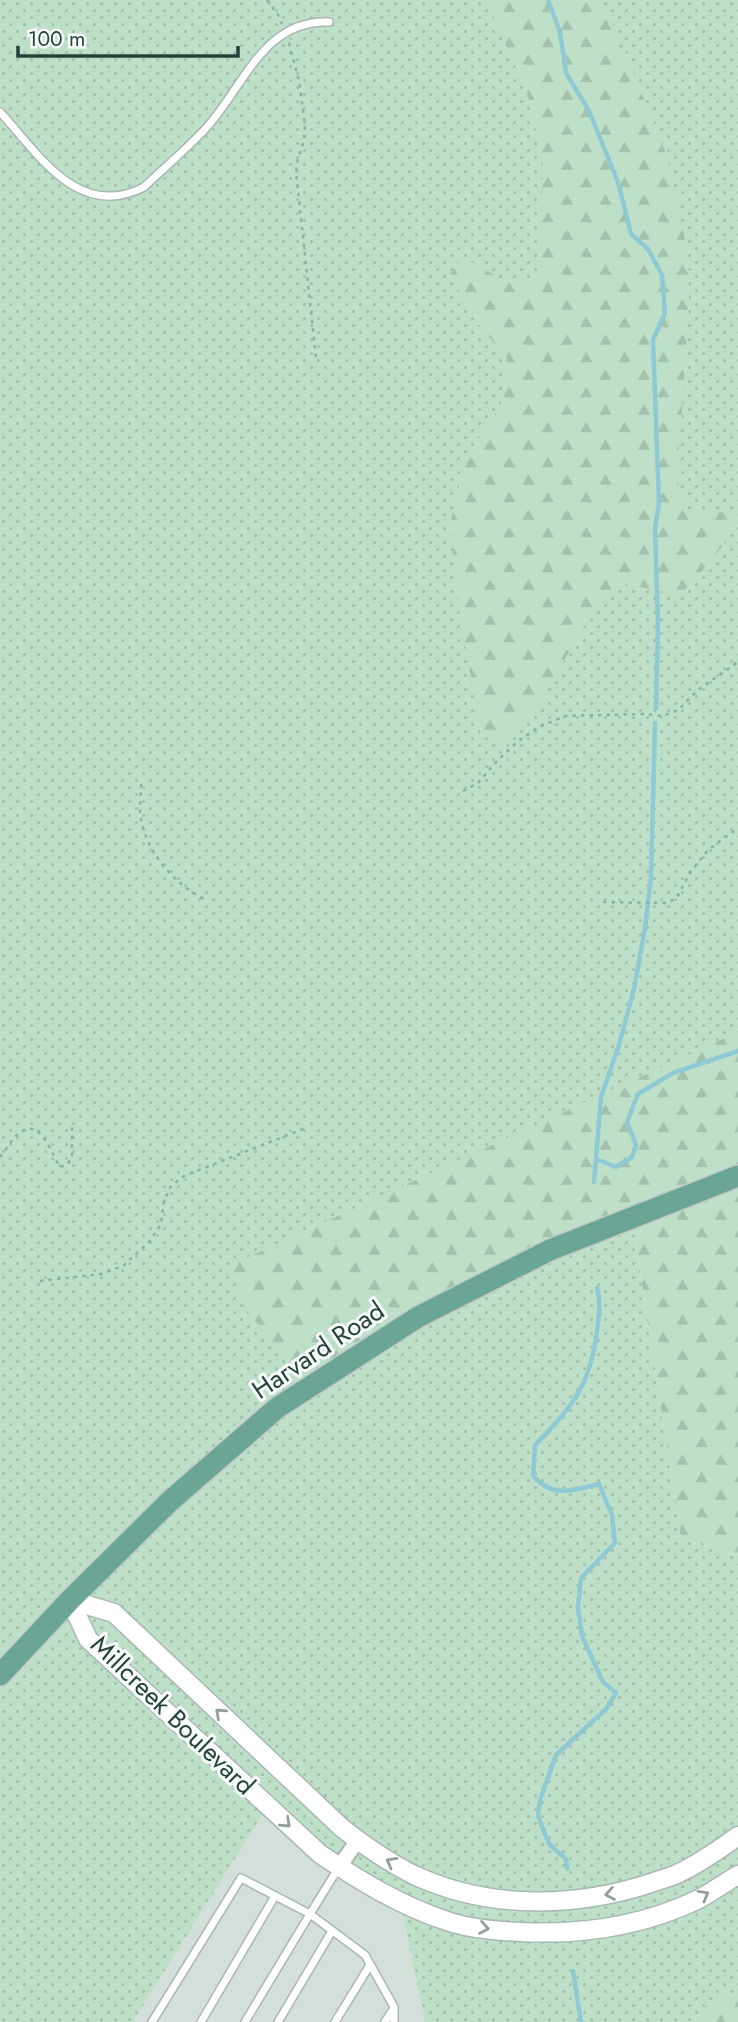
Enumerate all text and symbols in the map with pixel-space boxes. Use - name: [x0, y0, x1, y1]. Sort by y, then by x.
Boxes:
- scale bar: [18, 14, 238, 58]
- text: 100 m: [28, 24, 85, 54]
- street label: Harvard Road: [244, 1292, 392, 1408]
- street label: Millcreek Boulevard: [82, 1626, 264, 1804]
- one-way arrow: [215, 1708, 228, 1721]
- one-way arrow: [278, 1814, 291, 1827]
- one-way arrow: [385, 1857, 398, 1870]
- one-way arrow: [604, 1886, 616, 1901]
- one-way arrow: [697, 1890, 710, 1903]
- one-way arrow: [477, 1920, 489, 1935]

